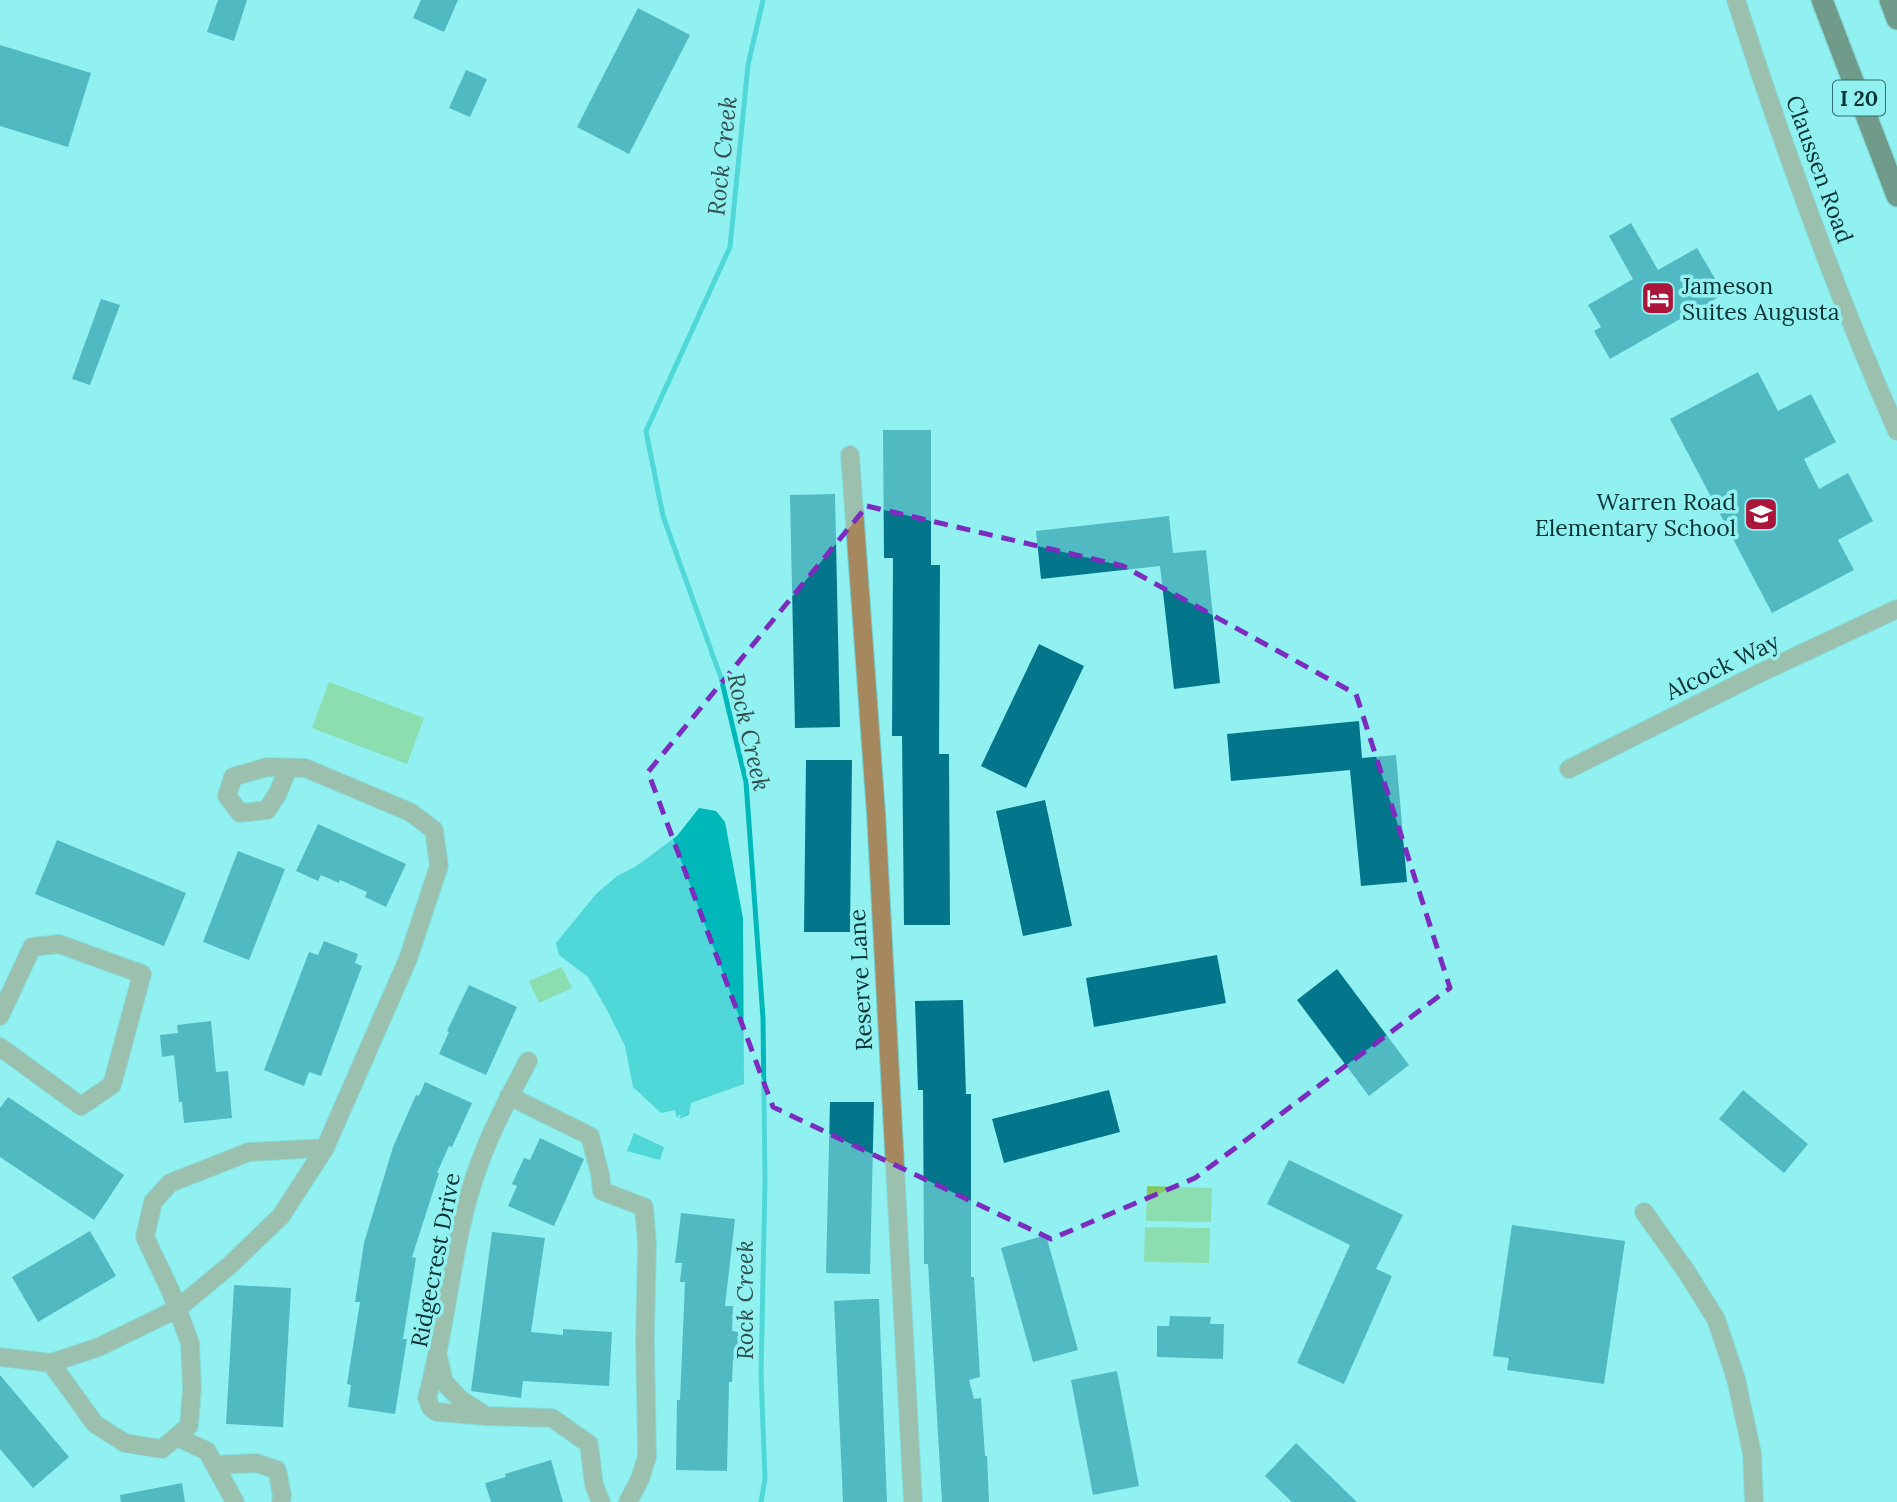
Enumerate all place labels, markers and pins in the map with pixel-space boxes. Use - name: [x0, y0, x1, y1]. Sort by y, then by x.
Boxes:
- place label: Jameson Suites Augusta: [1681, 271, 1840, 326]
- hotel icon: Jameson Suites Augusta: [1639, 279, 1677, 317]
- place label: Warren Road Elementary School: [1535, 487, 1736, 542]
- school or university icon: Warren Road Elementary School: [1742, 495, 1780, 533]

